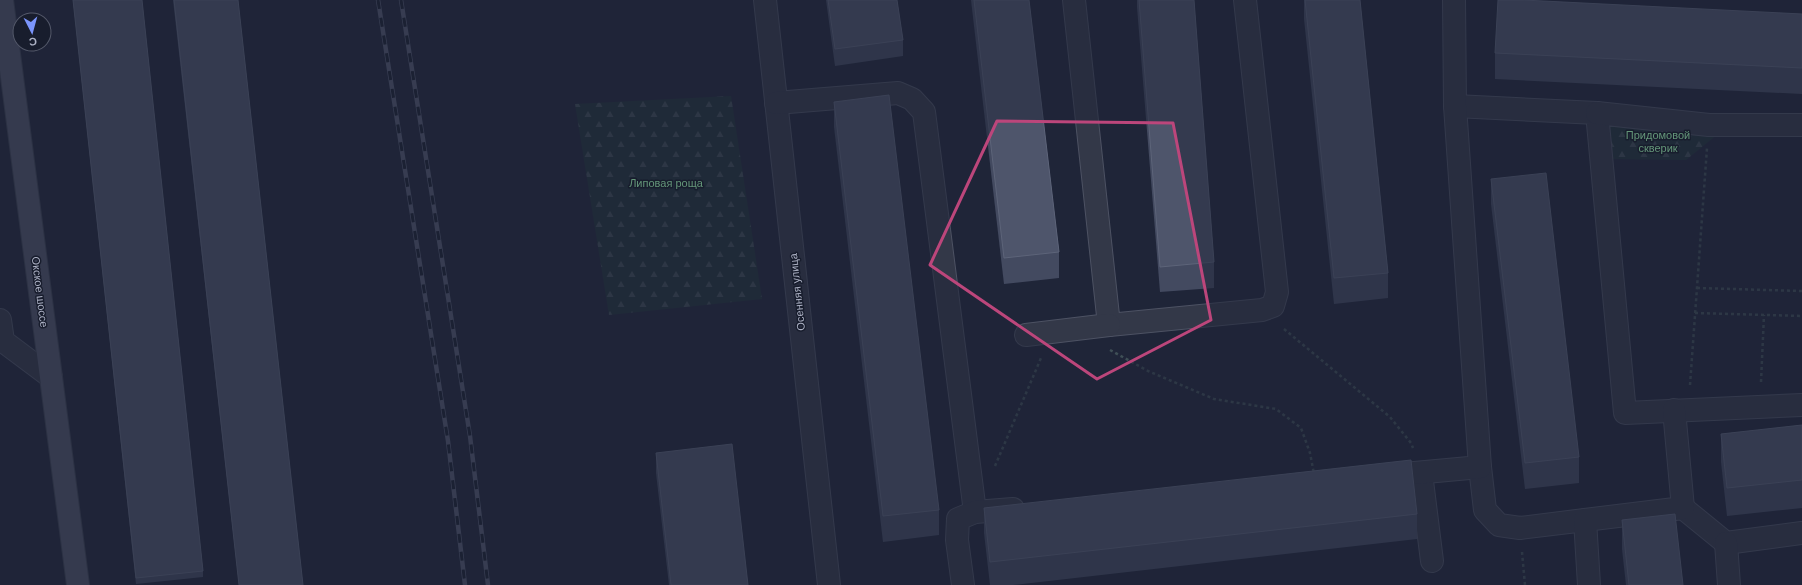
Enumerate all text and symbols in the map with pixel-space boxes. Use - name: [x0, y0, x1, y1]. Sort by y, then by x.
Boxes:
- north arrow: [12, 12, 52, 52]
- text: С: [28, 36, 38, 48]
- park label: Придомовой скверик: [1626, 129, 1690, 154]
- park label: Липовая роща: [629, 177, 704, 189]
- street label: Осенняя улица: [787, 252, 807, 331]
- street label: Окское шоссе: [30, 256, 50, 328]

